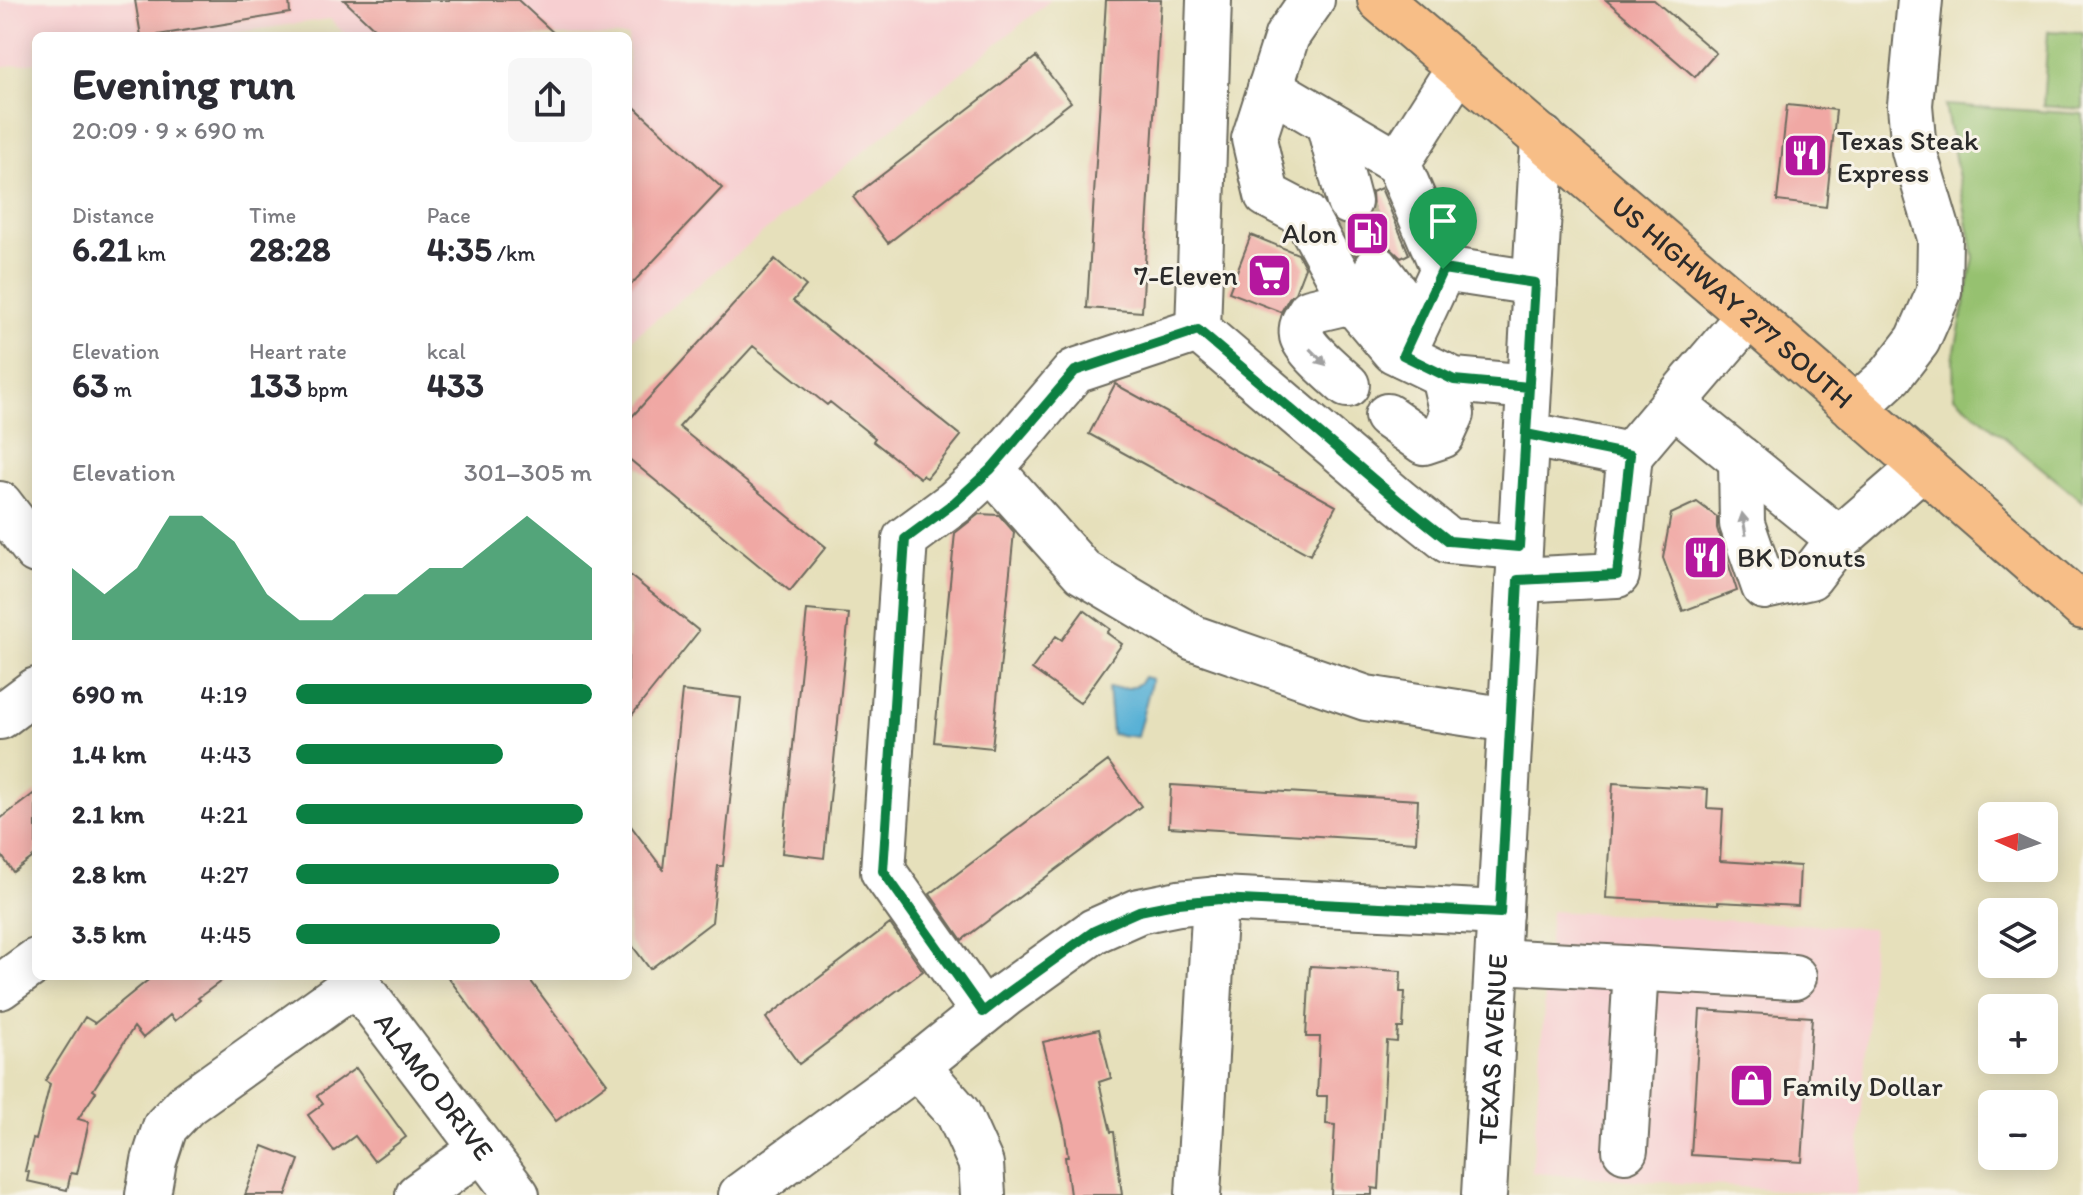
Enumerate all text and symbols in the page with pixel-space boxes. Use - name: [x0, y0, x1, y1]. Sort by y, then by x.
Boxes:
- text: Evening run: [72, 57, 295, 110]
- button: share: [508, 58, 592, 142]
- text: 20:09 · 9 × 690 m: [72, 114, 265, 146]
- place label: Texas Steak Express: [1837, 123, 1979, 189]
- restaurant icon: Texas Steak Express: [1782, 132, 1830, 180]
- pin: [1409, 187, 1477, 269]
- street label: US HIGHWAY 277 SOUTH: [1604, 188, 1860, 415]
- icon: arrive: [1421, 199, 1465, 243]
- text: Distance: [72, 202, 154, 229]
- text: Time: [249, 202, 296, 229]
- text: Pace: [427, 202, 471, 229]
- fuel station icon: Alon: [1344, 209, 1392, 257]
- place label: Alon: [1282, 216, 1337, 250]
- text: 6.21: [72, 229, 132, 270]
- text: 28:28: [249, 229, 331, 270]
- text: 4:35: [427, 229, 492, 270]
- text: km: [132, 240, 166, 267]
- text: /km: [492, 240, 535, 267]
- supermarket icon: 7-Eleven: [1245, 251, 1293, 299]
- place label: 7-Eleven: [1134, 258, 1238, 292]
- text: Elevation: [72, 338, 159, 365]
- text: Heart rate: [249, 338, 347, 365]
- text: kcal: [427, 338, 466, 365]
- one-way arrow: [1308, 347, 1327, 365]
- text: 63: [72, 365, 109, 406]
- text: 133: [249, 365, 302, 406]
- text: 433: [427, 365, 484, 406]
- text: m: [109, 376, 132, 403]
- text: bpm: [302, 376, 348, 403]
- text: Elevation: [72, 456, 175, 488]
- text: 301–305 m: [464, 456, 592, 488]
- one-way arrow: [1738, 511, 1750, 536]
- restaurant icon: BK Donuts: [1682, 533, 1730, 581]
- place label: BK Donuts: [1737, 540, 1866, 574]
- text: 690 m: [72, 678, 143, 710]
- text: 4:19: [200, 678, 248, 710]
- text: 1.4 km: [72, 738, 146, 770]
- text: 4:43: [200, 738, 252, 770]
- text: 2.1 km: [72, 798, 144, 830]
- text: 4:21: [200, 798, 248, 830]
- north arrow: [1978, 802, 2058, 882]
- map controls: [1978, 802, 2058, 1170]
- text: 2.8 km: [72, 858, 147, 890]
- text: 4:27: [200, 858, 249, 890]
- button: layers: [1978, 898, 2058, 978]
- text: 3.5 km: [72, 918, 146, 950]
- text: 4:45: [200, 918, 251, 950]
- street label: TEXAS AVENUE: [1470, 953, 1514, 1146]
- button: +: [1978, 994, 2058, 1074]
- street label: ALAMO DRIVE: [367, 1005, 501, 1167]
- shop icon: Family Dollar: [1727, 1062, 1775, 1110]
- place label: Family Dollar: [1782, 1069, 1943, 1103]
- button: −: [1978, 1090, 2058, 1170]

